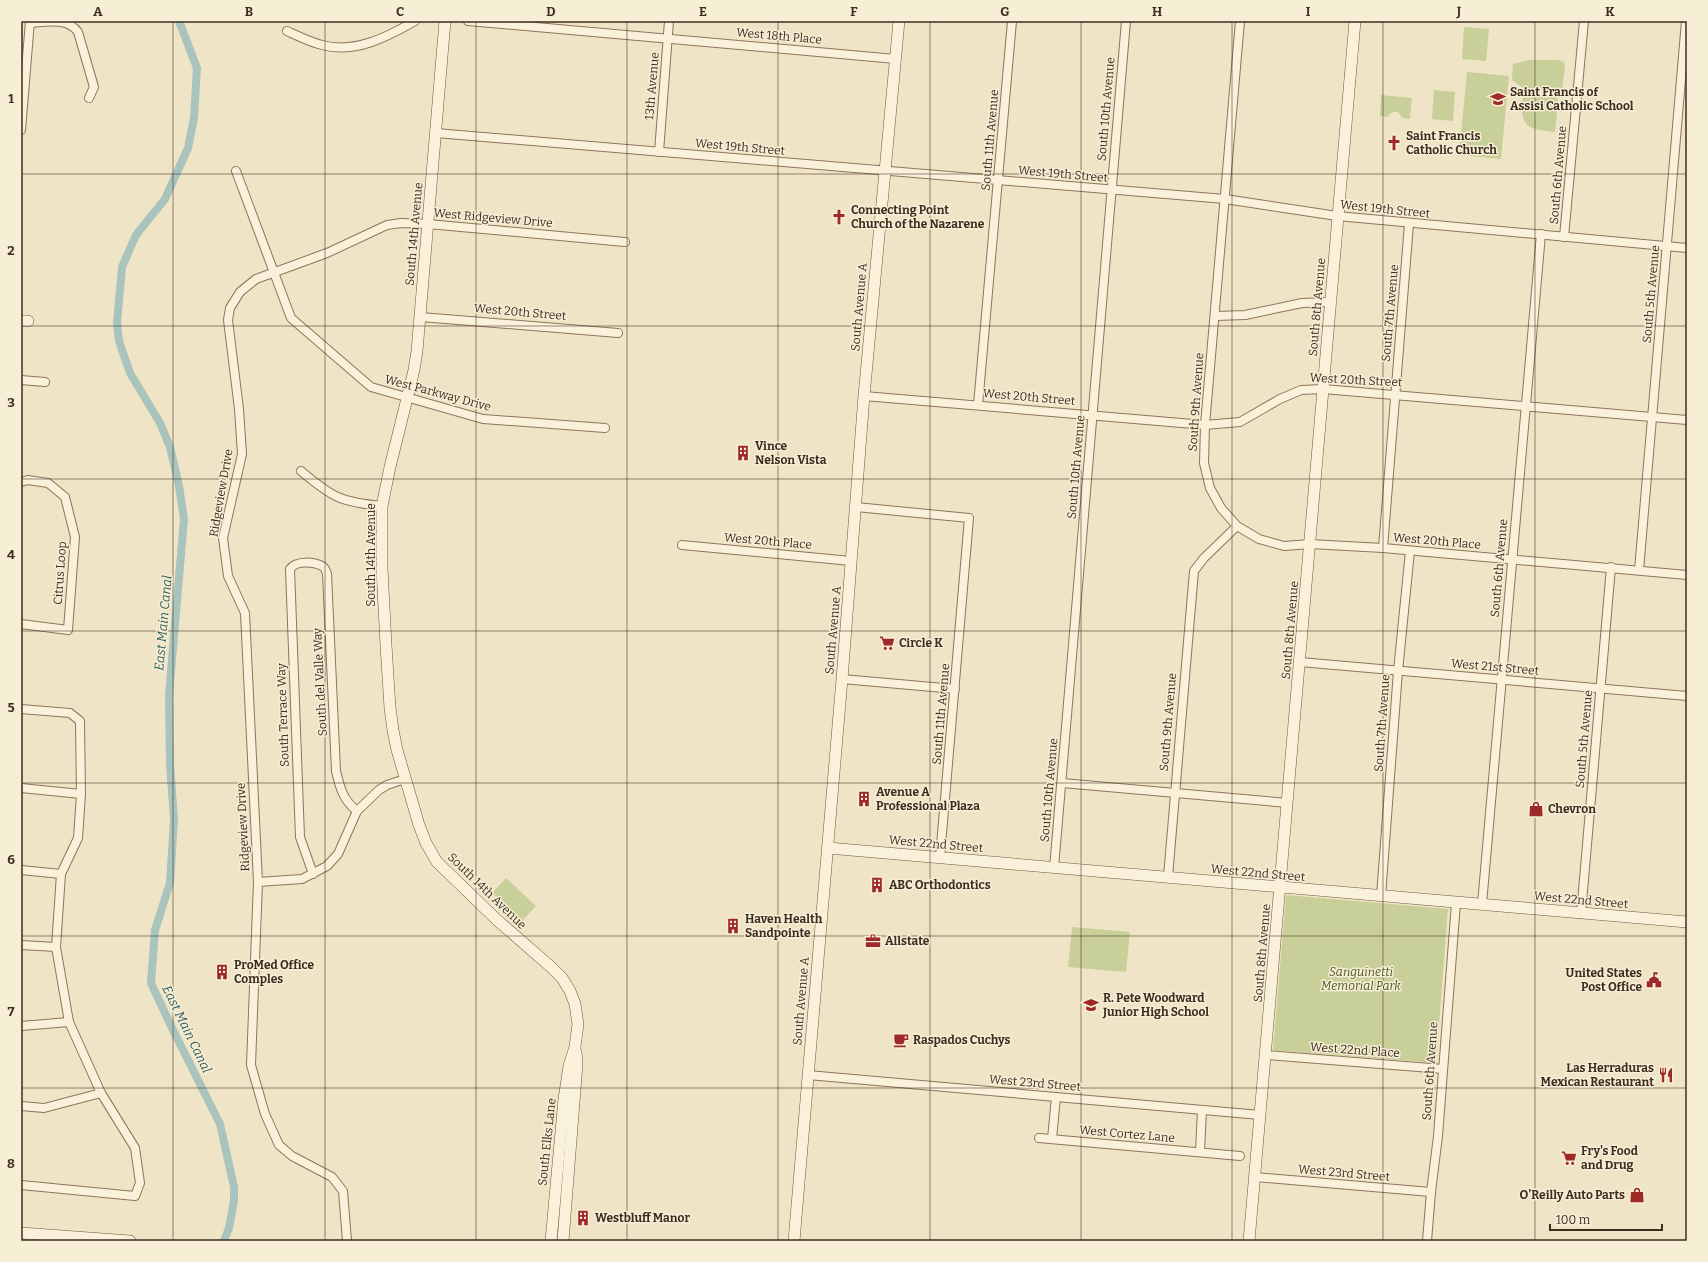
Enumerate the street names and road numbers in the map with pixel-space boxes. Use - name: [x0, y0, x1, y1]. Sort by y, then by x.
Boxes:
- street label: West 18th Place: [736, 25, 822, 47]
- street label: 13th Avenue: [642, 52, 662, 120]
- street label: South 10th Avenue: [1094, 56, 1118, 162]
- street label: South 11th Avenue: [979, 89, 1001, 191]
- street label: South 6th Avenue: [1547, 125, 1569, 225]
- street label: West 19th Street: [694, 136, 786, 158]
- street label: West 19th Street: [1017, 163, 1109, 185]
- street label: South 14th Avenue: [403, 182, 425, 286]
- street label: West 19th Street: [1339, 197, 1431, 221]
- street label: West Ridgeview Drive: [433, 206, 553, 230]
- street label: South 5th Avenue: [1640, 244, 1662, 344]
- street label: South 8th Avenue: [1306, 257, 1328, 357]
- street label: South Avenue A: [848, 262, 870, 352]
- street label: South 7th Avenue: [1379, 264, 1401, 362]
- street label: West 20th Street: [473, 301, 567, 323]
- street label: South 9th Avenue: [1186, 352, 1206, 452]
- street label: West 20th Street: [1309, 371, 1403, 389]
- street label: West Parkway Drive: [383, 372, 493, 414]
- street label: West 20th Street: [982, 386, 1076, 408]
- street label: South 10th Avenue: [1064, 414, 1088, 520]
- street label: Ridgeview Drive: [206, 448, 236, 538]
- street label: South 14th Avenue: [364, 503, 378, 607]
- street label: South 6th Avenue: [1488, 518, 1510, 618]
- street label: West 20th Place: [723, 530, 813, 552]
- street label: West 20th Place: [1392, 530, 1482, 552]
- street label: Citrus Loop: [51, 541, 69, 605]
- street label: South 8th Avenue: [1279, 580, 1301, 680]
- street label: South Avenue A: [822, 585, 844, 675]
- street label: South del Valle Way: [310, 627, 330, 737]
- street label: West 21st Street: [1450, 656, 1540, 678]
- street label: South Terrace Way: [274, 662, 292, 767]
- street label: South 11th Avenue: [930, 663, 952, 765]
- street label: South 9th Avenue: [1157, 672, 1179, 772]
- street label: South 7th Avenue: [1372, 674, 1392, 772]
- street label: South 5th Avenue: [1573, 689, 1595, 789]
- street label: South 10th Avenue: [1037, 737, 1061, 843]
- street label: Ridgeview Drive: [234, 782, 252, 872]
- street label: West 22nd Street: [888, 833, 984, 855]
- street label: South 14th Avenue: [445, 850, 529, 932]
- street label: West 22nd Street: [1210, 862, 1306, 884]
- street label: West 22nd Street: [1533, 889, 1629, 911]
- street label: South 8th Avenue: [1251, 903, 1273, 1003]
- street label: South Avenue A: [790, 956, 812, 1046]
- street label: South 6th Avenue: [1420, 1021, 1440, 1121]
- street label: West 22nd Place: [1310, 1040, 1400, 1060]
- street label: West 23rd Street: [989, 1072, 1082, 1094]
- street label: South Elks Lane: [535, 1097, 559, 1187]
- street label: West Cortez Lane: [1078, 1123, 1176, 1145]
- street label: West 23rd Street: [1298, 1162, 1391, 1184]

